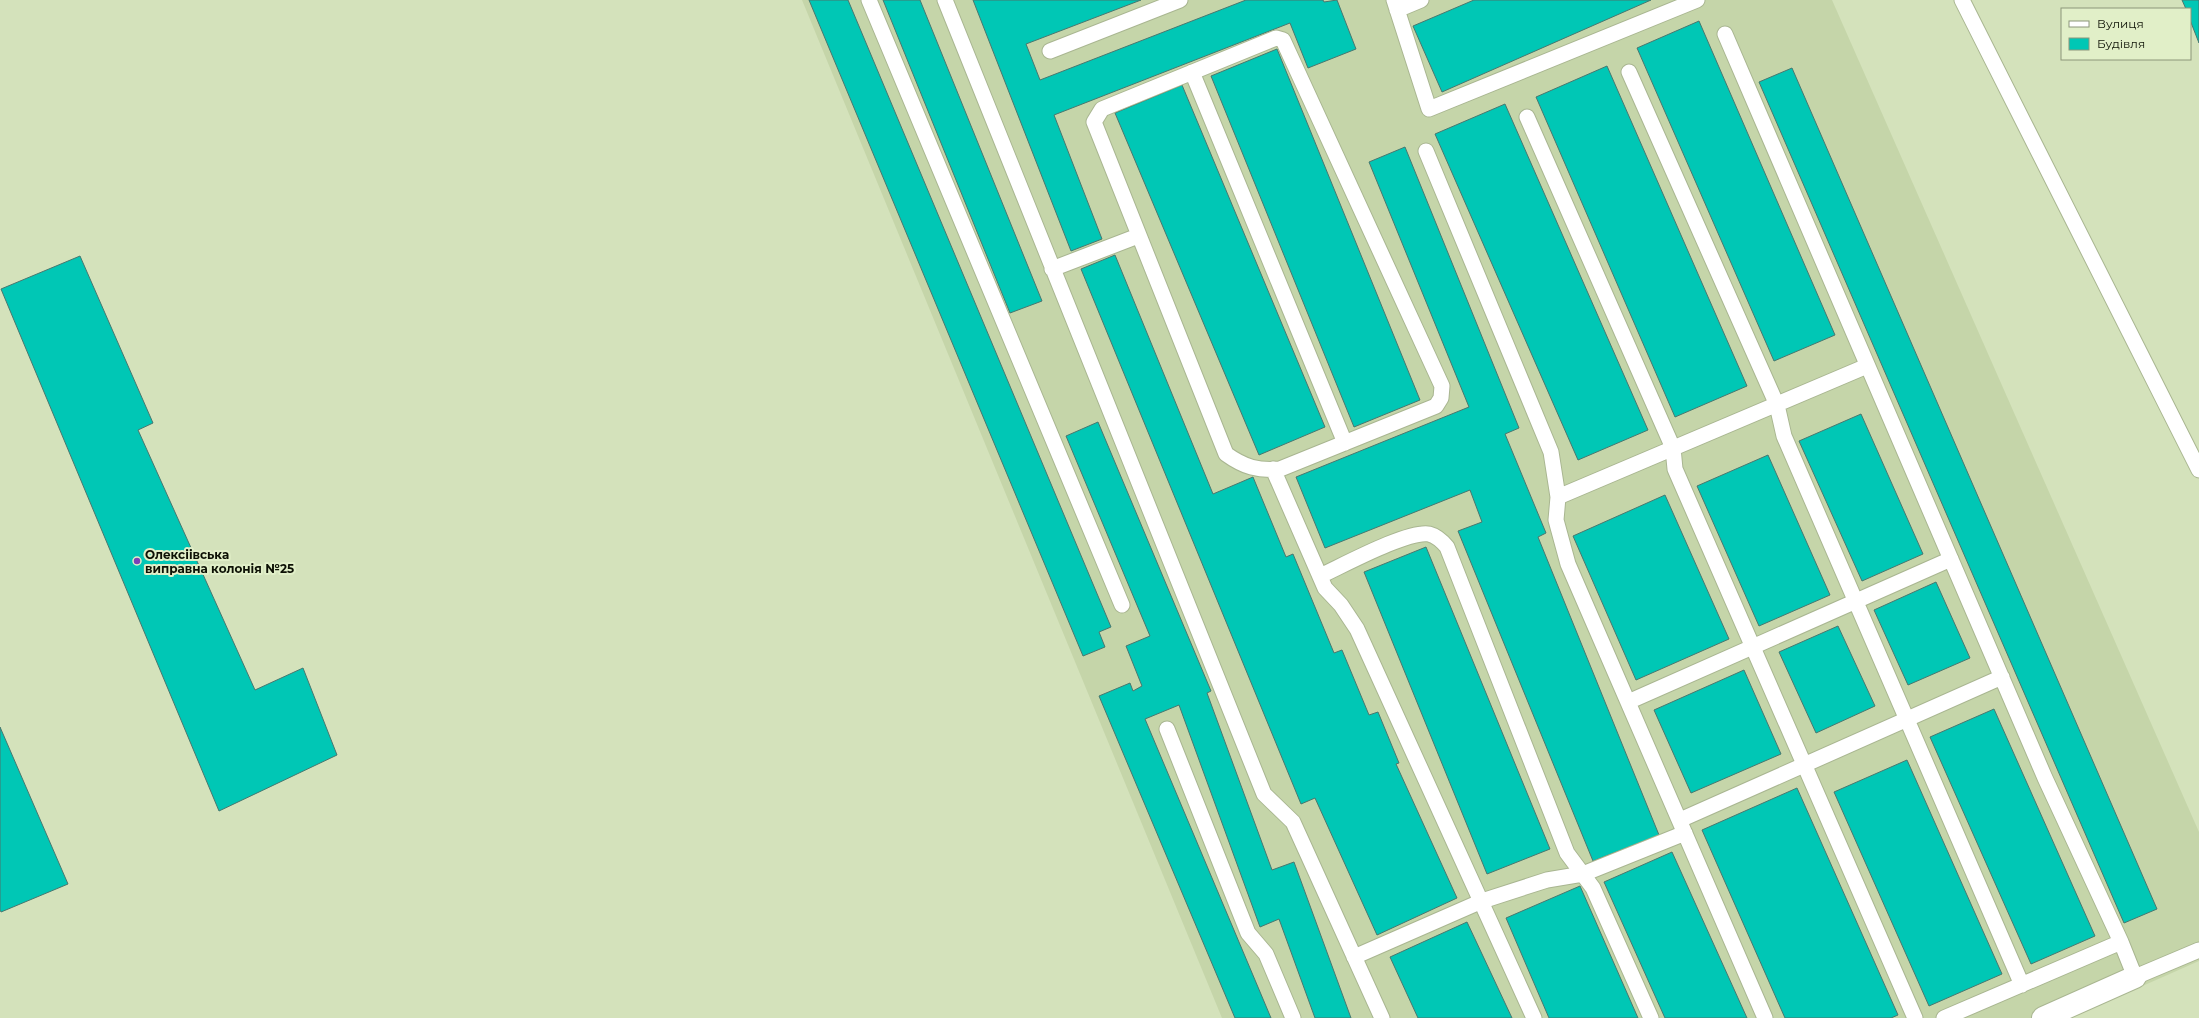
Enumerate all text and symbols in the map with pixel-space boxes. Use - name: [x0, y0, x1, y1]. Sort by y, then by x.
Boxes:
- legend: [2061, 8, 2191, 60]
- text: Вулиця: [2097, 16, 2144, 31]
- text: Будівля: [2097, 36, 2145, 51]
- place label: Олексіівська виправна колонія №25: [145, 547, 294, 576]
- marker: Олексіівська виправна колонія №25: [132, 556, 142, 566]

